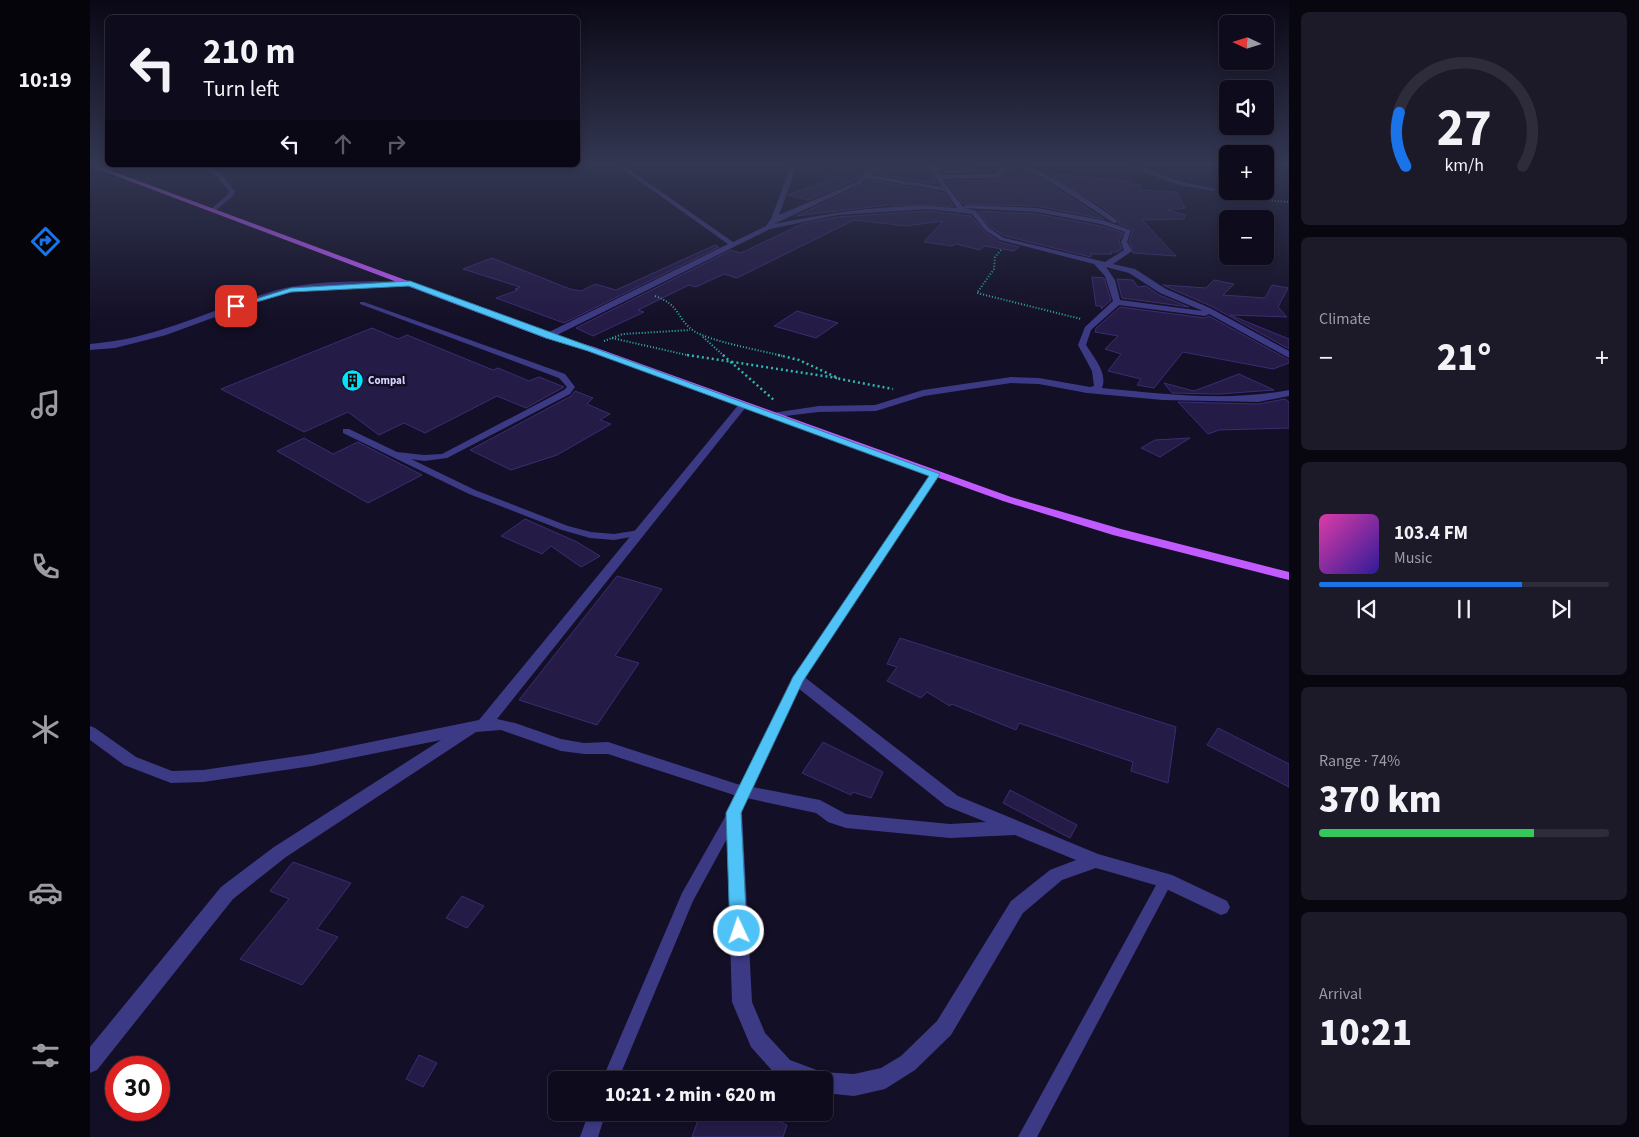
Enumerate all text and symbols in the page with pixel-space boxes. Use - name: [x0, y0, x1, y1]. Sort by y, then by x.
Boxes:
- north arrow: [1219, 15, 1274, 70]
- map controls: [1219, 15, 1274, 265]
- text: 210 m: [203, 27, 295, 77]
- icon: left: [120, 35, 185, 100]
- text: 10:19: [18, 64, 72, 96]
- text: Turn left: [203, 73, 279, 105]
- button: sound: [1219, 80, 1274, 135]
- text: 27: [1437, 92, 1491, 166]
- icon: left: [276, 130, 304, 158]
- icon: ahead: [329, 130, 357, 158]
- icon: right: [382, 130, 410, 158]
- button: +: [1219, 145, 1274, 200]
- text: km/h: [1444, 153, 1484, 178]
- button: −: [1219, 210, 1274, 265]
- icon: directions: [28, 224, 63, 259]
- pin: [215, 285, 257, 327]
- icon: arrive: [222, 292, 250, 320]
- text: Climate: [1319, 308, 1370, 330]
- text: 21°: [1437, 331, 1491, 385]
- text: −: [1319, 338, 1333, 378]
- text: +: [1595, 338, 1609, 378]
- building icon: Compal: [340, 368, 364, 392]
- place label: Compal: [368, 373, 406, 388]
- icon: music: [28, 387, 63, 422]
- text: 103.4 FM: [1394, 520, 1468, 547]
- text: Music: [1394, 547, 1432, 569]
- icon: phone: [28, 549, 63, 584]
- icon: previous: [1353, 595, 1381, 623]
- icon: pause: [1450, 595, 1478, 623]
- icon: next: [1547, 595, 1575, 623]
- icon: climate: [28, 712, 63, 747]
- text: Range · 74%: [1319, 750, 1400, 772]
- text: 370 km: [1319, 773, 1441, 827]
- icon: car: [28, 875, 63, 910]
- position arrow: [712, 904, 764, 956]
- text: Arrival: [1319, 983, 1362, 1005]
- text: 10:21: [1319, 1006, 1412, 1060]
- icon: filters: [28, 1038, 63, 1073]
- speed limit sign: 30: [105, 1056, 170, 1121]
- text: 10:21 · 2 min · 620 m: [605, 1082, 776, 1109]

